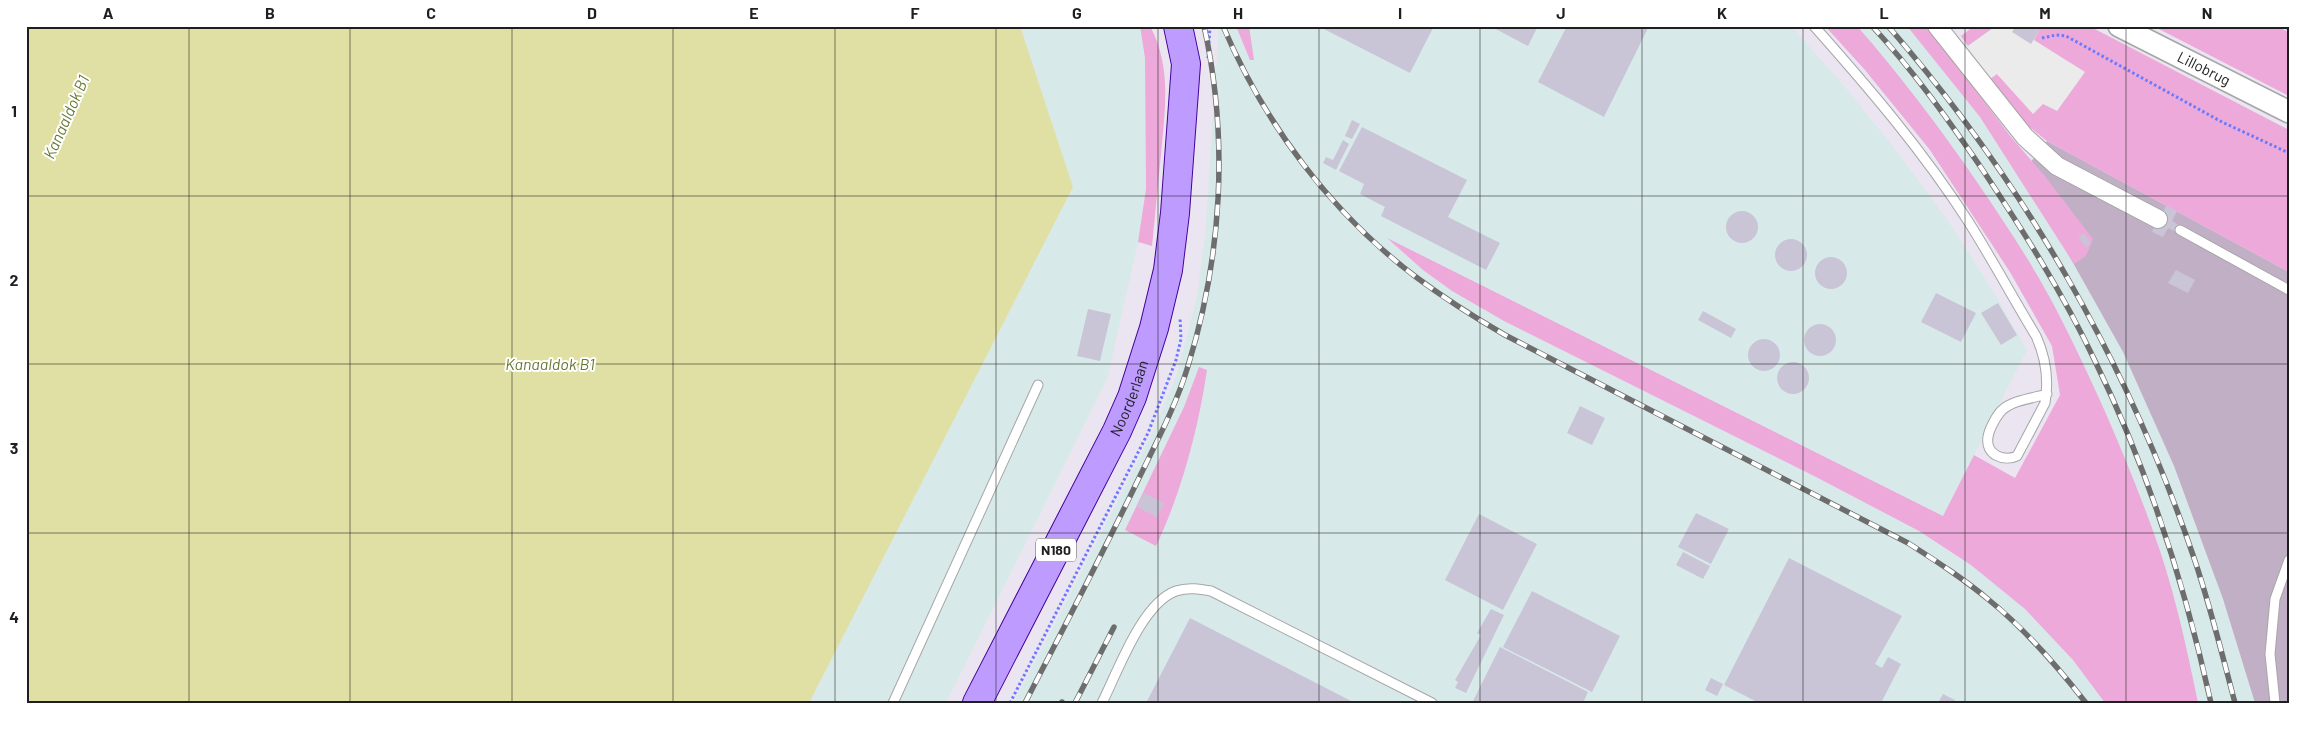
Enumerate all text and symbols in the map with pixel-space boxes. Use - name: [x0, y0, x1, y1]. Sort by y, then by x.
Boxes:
- text: A: [103, 3, 114, 22]
- text: B: [265, 3, 275, 22]
- text: C: [426, 3, 436, 22]
- text: D: [587, 3, 597, 22]
- text: E: [749, 3, 759, 22]
- text: F: [911, 3, 920, 22]
- text: G: [1072, 3, 1082, 22]
- text: H: [1233, 3, 1243, 22]
- text: I: [1398, 3, 1402, 22]
- text: J: [1556, 3, 1566, 22]
- text: K: [1717, 3, 1727, 22]
- text: L: [1879, 3, 1889, 22]
- text: M: [2039, 3, 2051, 22]
- text: N: [2202, 3, 2212, 22]
- street label: Lillobrug: [2175, 47, 2234, 89]
- water label: Kanaaldok B1: [39, 72, 93, 162]
- text: 1: [11, 101, 17, 120]
- text: 2: [10, 270, 19, 289]
- water label: Kanaaldok B1: [505, 354, 595, 373]
- street label: Noorderlaan: [1106, 358, 1151, 439]
- text: 3: [10, 438, 18, 457]
- road number: N180: [1036, 538, 1076, 562]
- text: 4: [9, 607, 19, 626]

